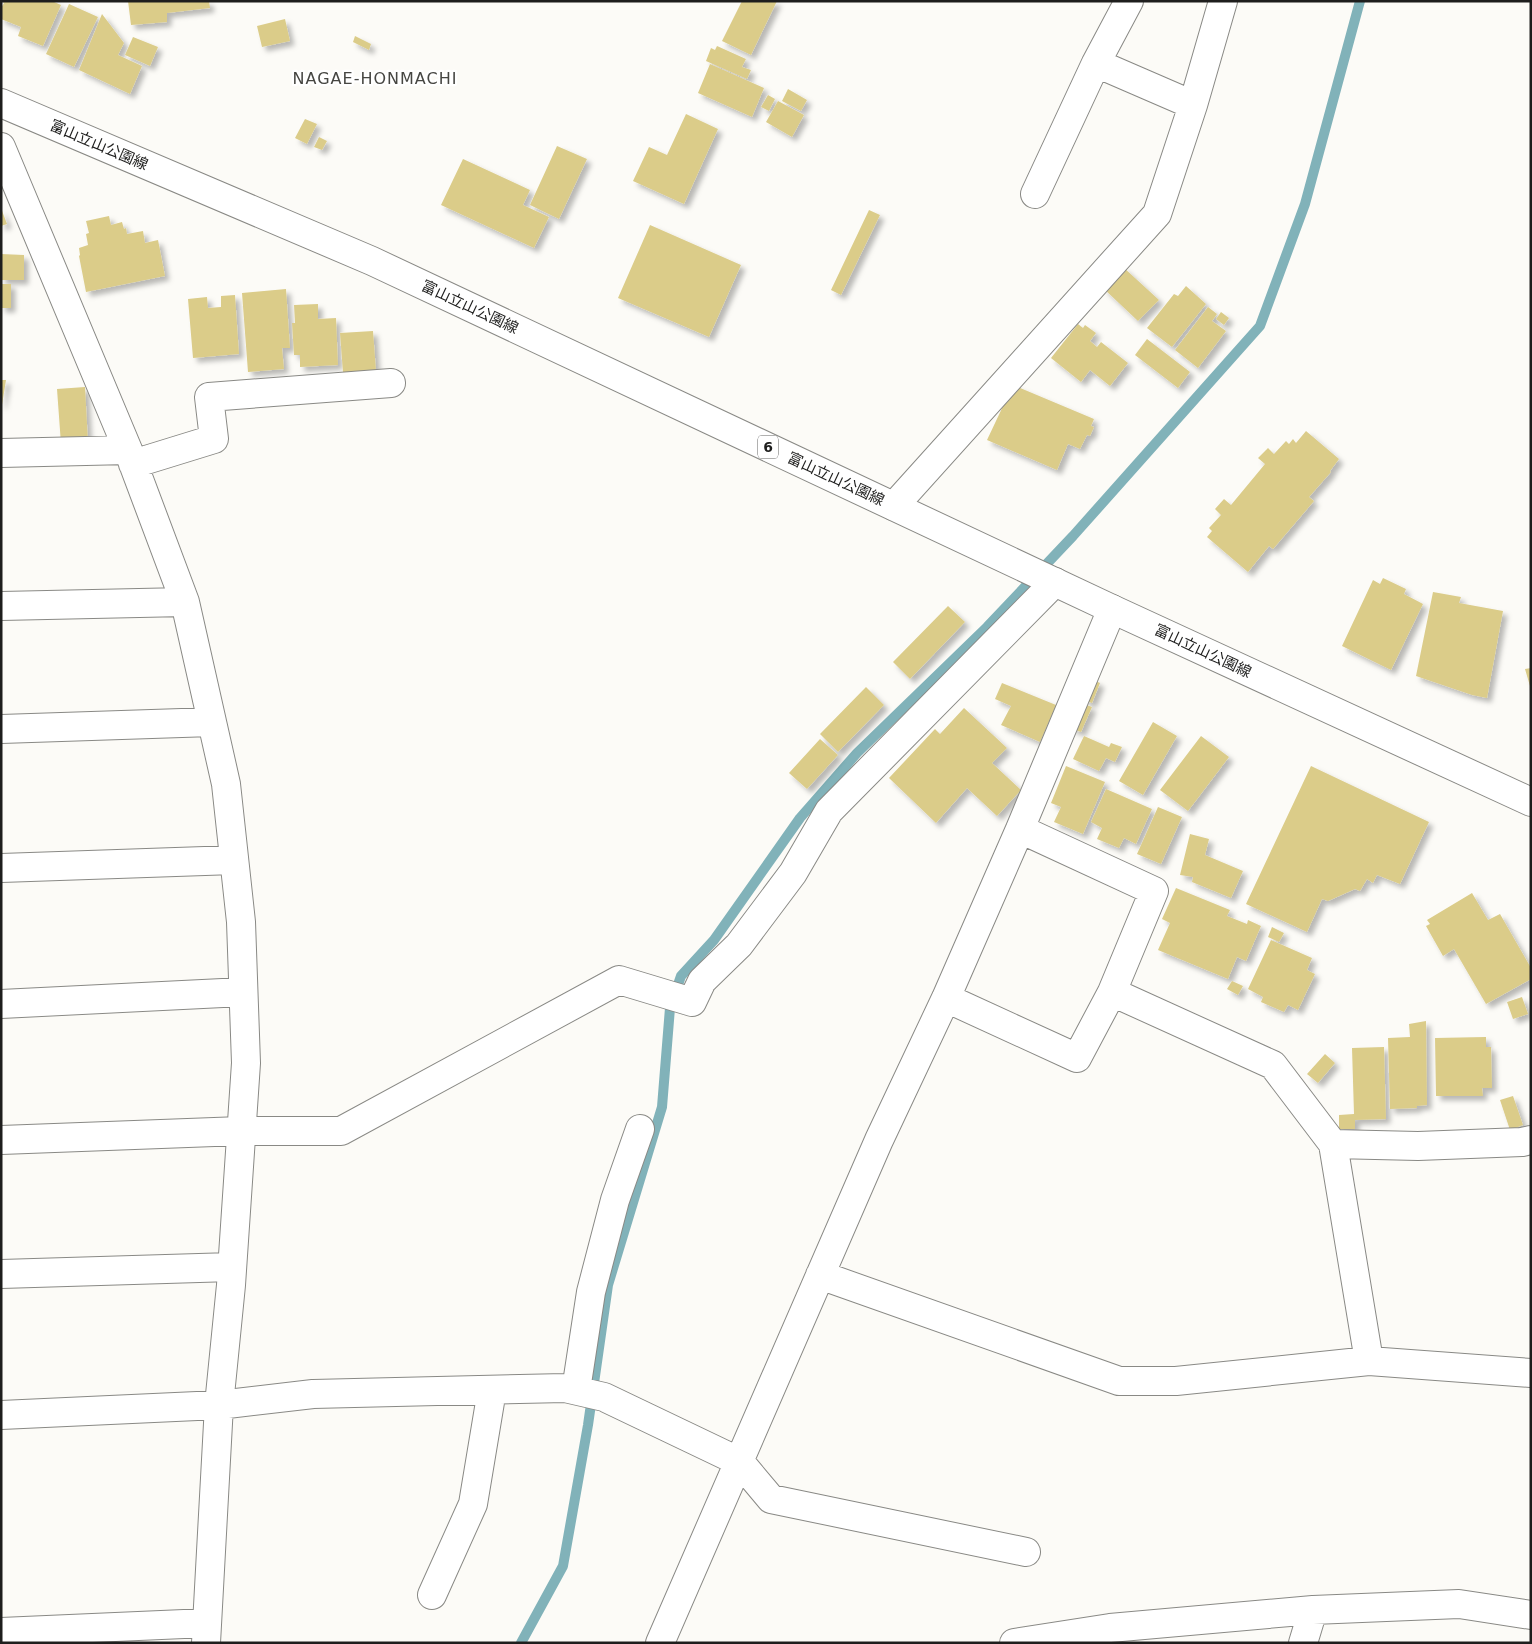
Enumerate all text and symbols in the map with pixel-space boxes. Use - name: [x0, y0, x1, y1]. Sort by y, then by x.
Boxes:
- district label: NAGAE-HONMACHI: [293, 69, 457, 88]
- street label: 富山立山公園線: [47, 116, 151, 174]
- street label: 富山立山公園線: [419, 277, 521, 337]
- road number: 6: [758, 436, 778, 458]
- street label: 富山立山公園線: [785, 449, 887, 509]
- street label: 富山立山公園線: [1152, 621, 1254, 681]

